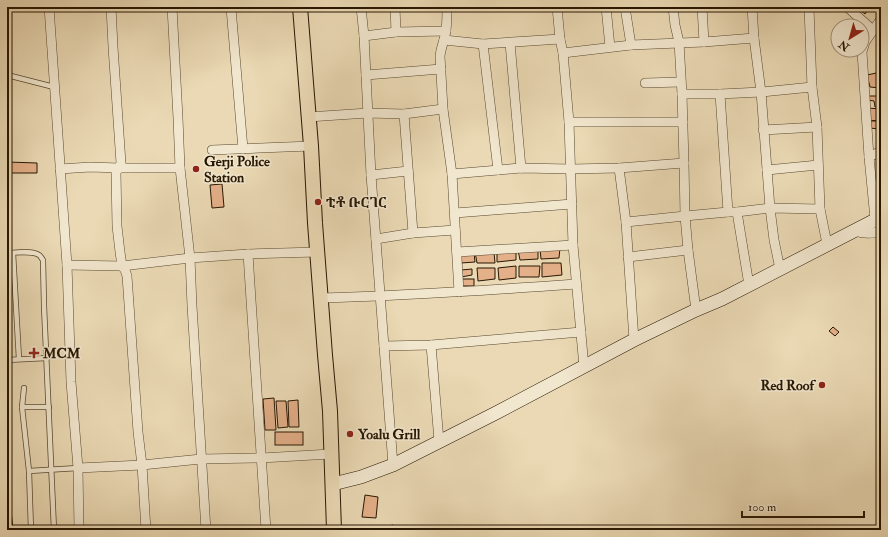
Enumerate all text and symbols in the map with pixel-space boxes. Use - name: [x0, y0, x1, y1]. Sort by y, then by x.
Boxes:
- north arrow: [830, 18, 870, 58]
- text: N: [836, 37, 853, 54]
- place label: Gerji Police Station: [204, 153, 270, 186]
- marker: Gerji Police Station: [191, 164, 201, 174]
- place label: ቲቶ ቡርገር: [326, 194, 387, 211]
- marker: ቲቶ ቡርገር: [313, 197, 323, 207]
- place label: MCM: [42, 345, 81, 362]
- marker: MCM: [28, 347, 40, 359]
- place label: Red Roof: [760, 377, 816, 394]
- marker: Red Roof: [817, 380, 827, 390]
- place label: Yoalu Grill: [357, 426, 421, 443]
- marker: Yoalu Grill: [345, 429, 355, 439]
- scale bar: [742, 493, 864, 519]
- text: 100 m: [748, 500, 777, 515]

